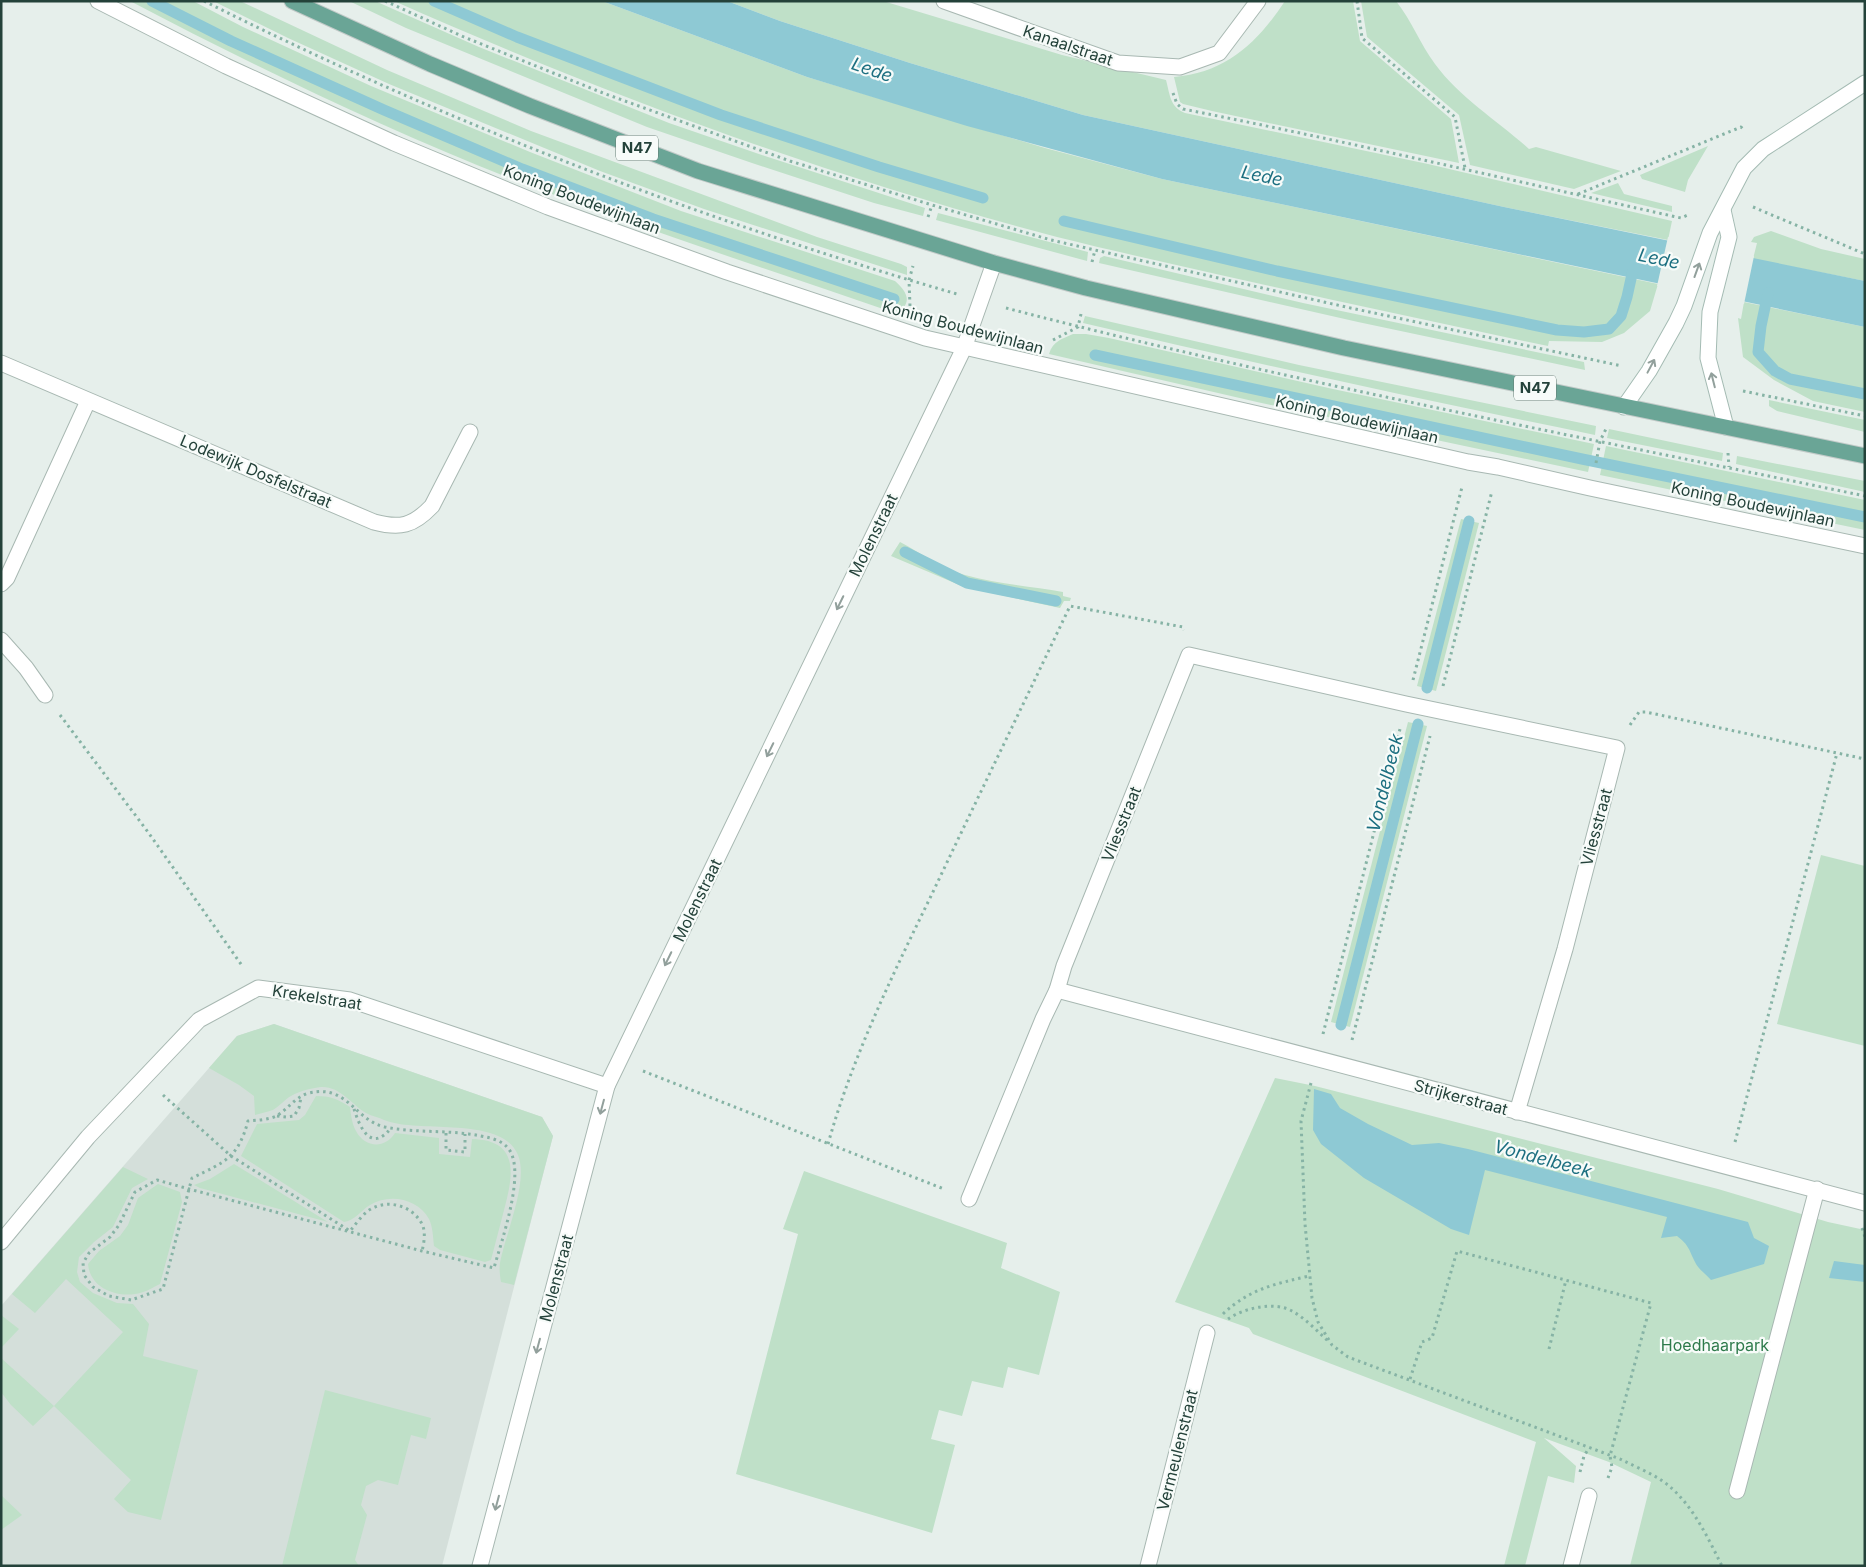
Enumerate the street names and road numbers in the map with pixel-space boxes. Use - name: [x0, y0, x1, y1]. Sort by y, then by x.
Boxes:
- street label: Kanaalstraat: [1020, 20, 1116, 70]
- road number: N47: [616, 136, 658, 160]
- street label: Koning Boudewijnlaan: [501, 160, 663, 238]
- street label: Koning Boudewijnlaan: [880, 296, 1046, 358]
- road number: N47: [1514, 376, 1556, 400]
- street label: Koning Boudewijnlaan: [1274, 390, 1440, 448]
- street label: Lodewijk Dosfelstraat: [177, 430, 335, 512]
- street label: Koning Boudewijnlaan: [1669, 477, 1837, 531]
- street label: Molenstraat: [844, 490, 902, 580]
- street label: Vliesstraat: [1097, 783, 1145, 865]
- street label: Vliesstraat: [1576, 786, 1616, 868]
- street label: Molenstraat: [668, 855, 726, 945]
- street label: Krekelstraat: [271, 980, 363, 1014]
- street label: Strijkerstraat: [1412, 1075, 1510, 1119]
- street label: Molenstraat: [535, 1232, 577, 1324]
- street label: Vermeulenstraat: [1152, 1387, 1202, 1513]

